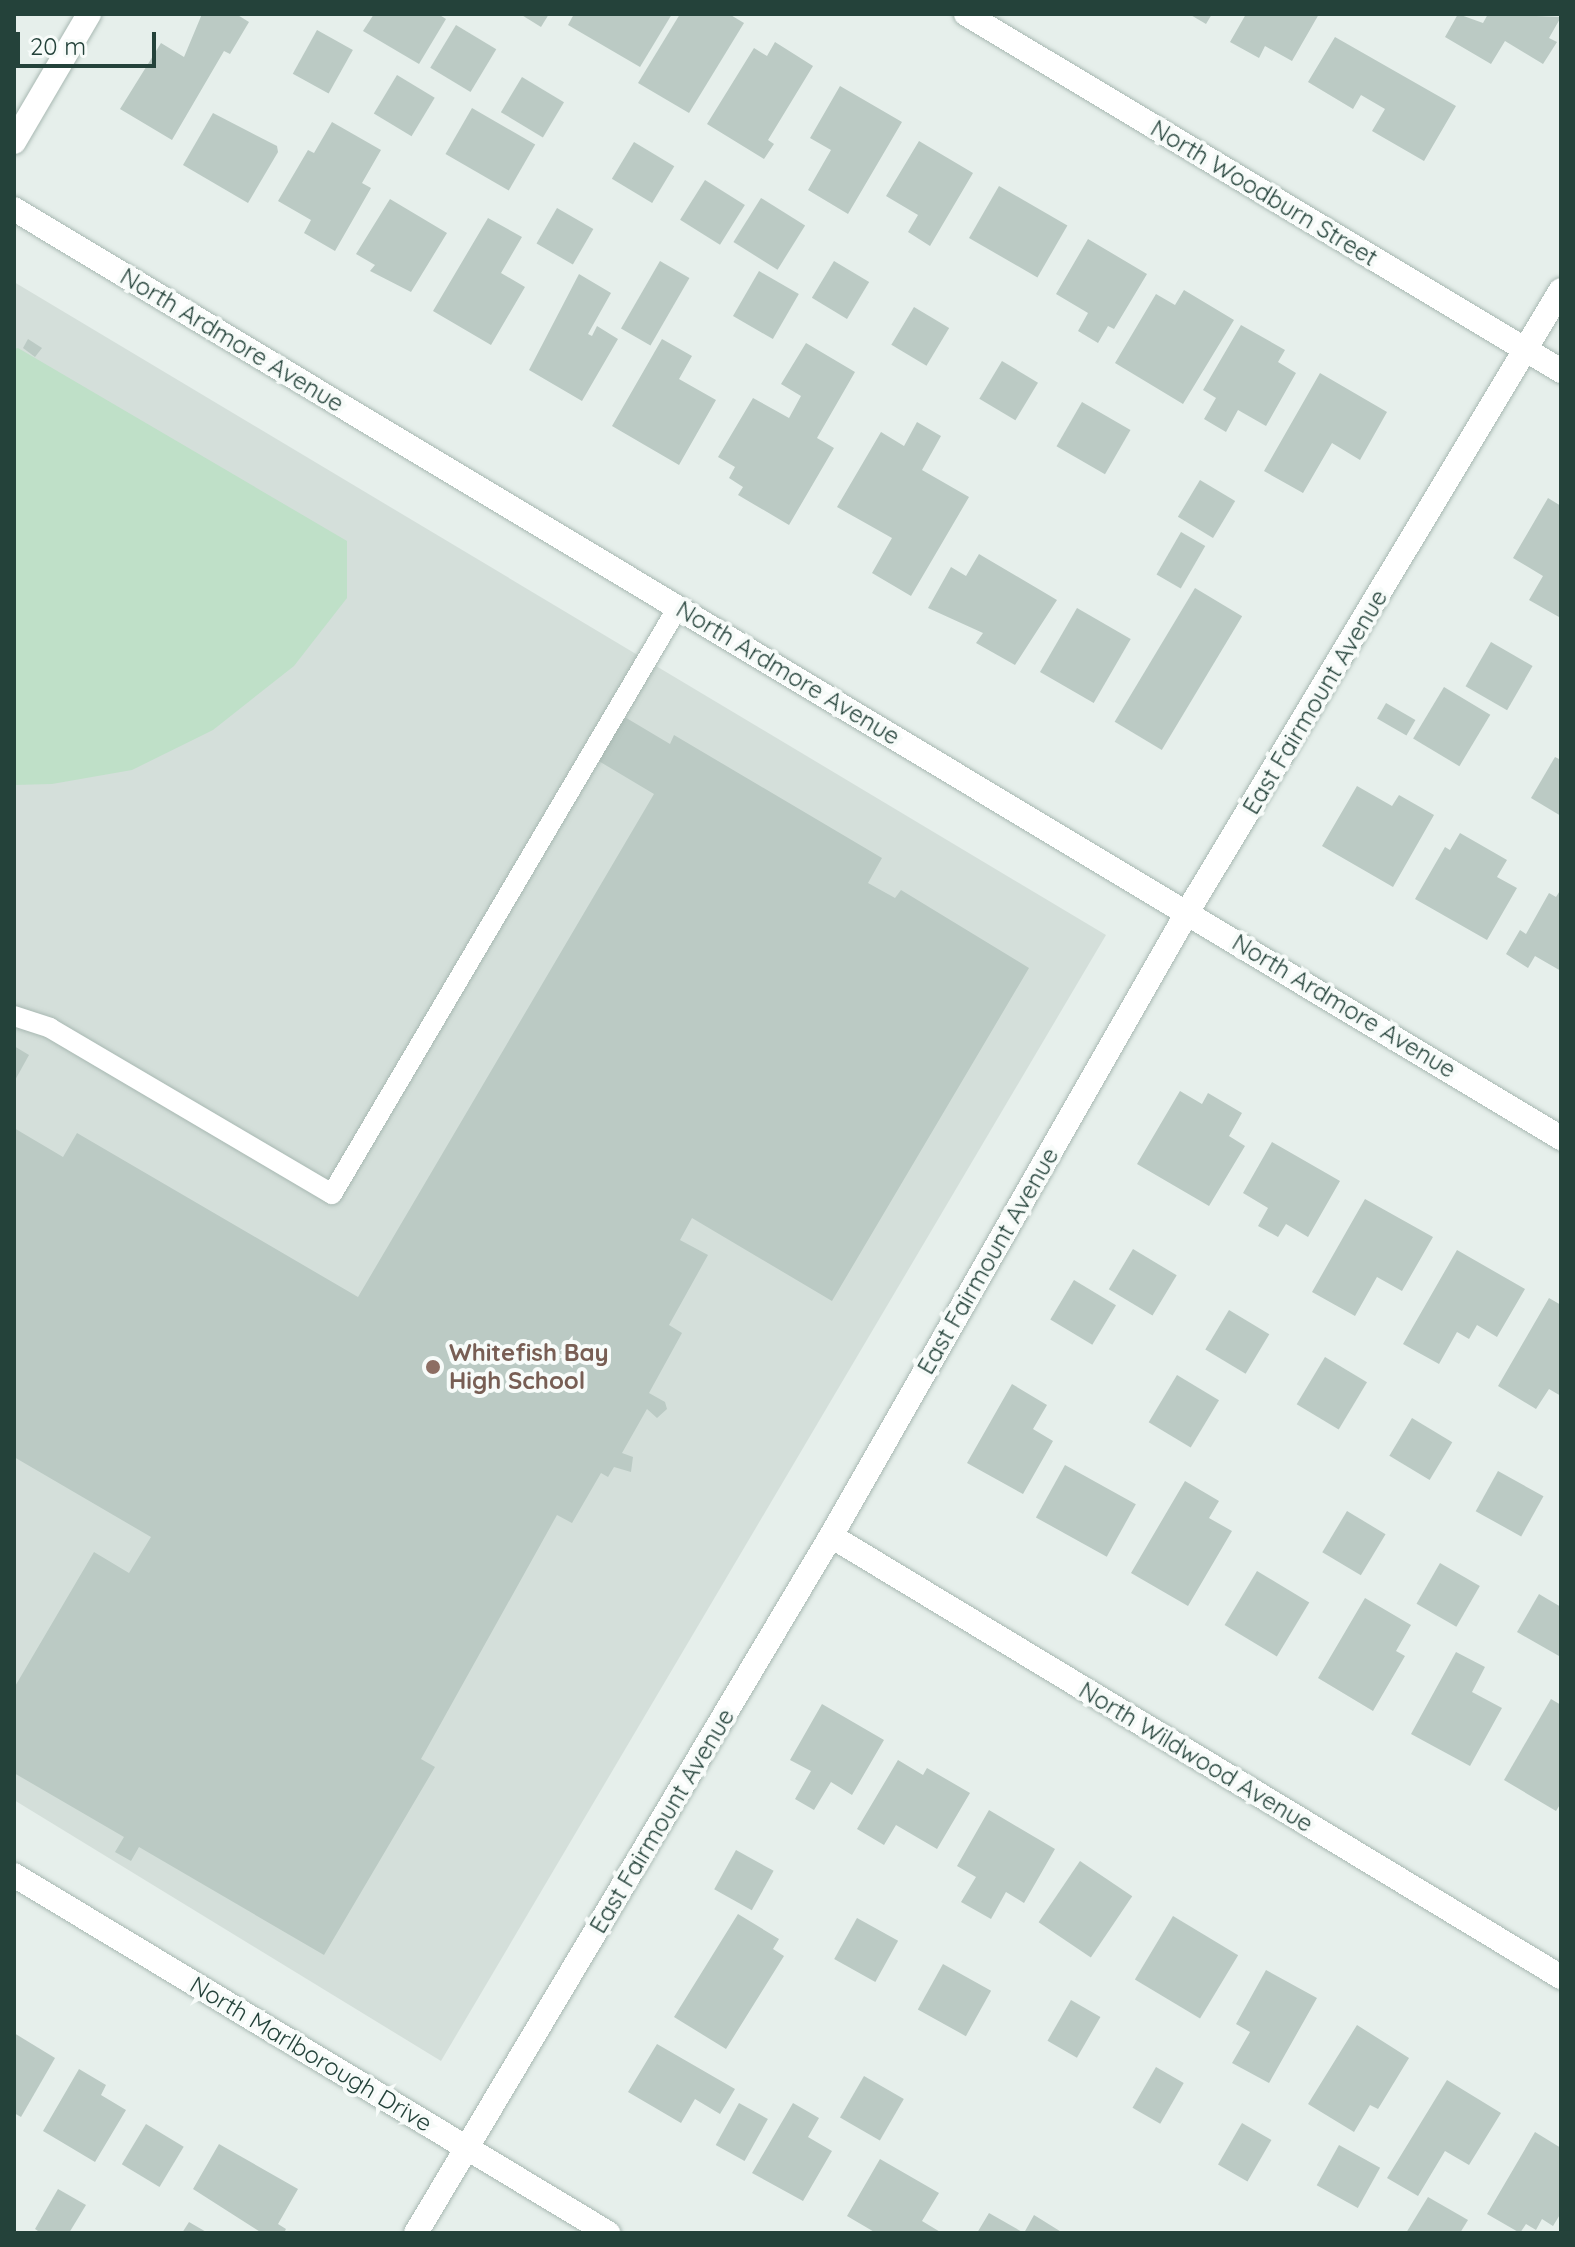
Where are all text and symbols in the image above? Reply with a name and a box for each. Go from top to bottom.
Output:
scale bar [20,16,160,66]
text: 20 m [30,31,86,61]
street label: North Woodburn Street [1145,114,1383,272]
street label: North Ardmore Avenue [115,262,349,418]
street label: East Fairmount Avenue [1237,585,1393,819]
street label: North Ardmore Avenue [671,595,905,751]
street label: North Ardmore Avenue [1227,928,1461,1084]
street label: East Fairmount Avenue [911,1143,1065,1379]
place label: Whitefish Bay High School [449,1339,609,1395]
marker: Whitefish Bay High School [424,1358,442,1376]
street label: North Wildwood Avenue [1074,1676,1318,1838]
street label: East Fairmount Avenue [584,1704,740,1938]
street label: North Marlborough Drive [185,1970,437,2138]

